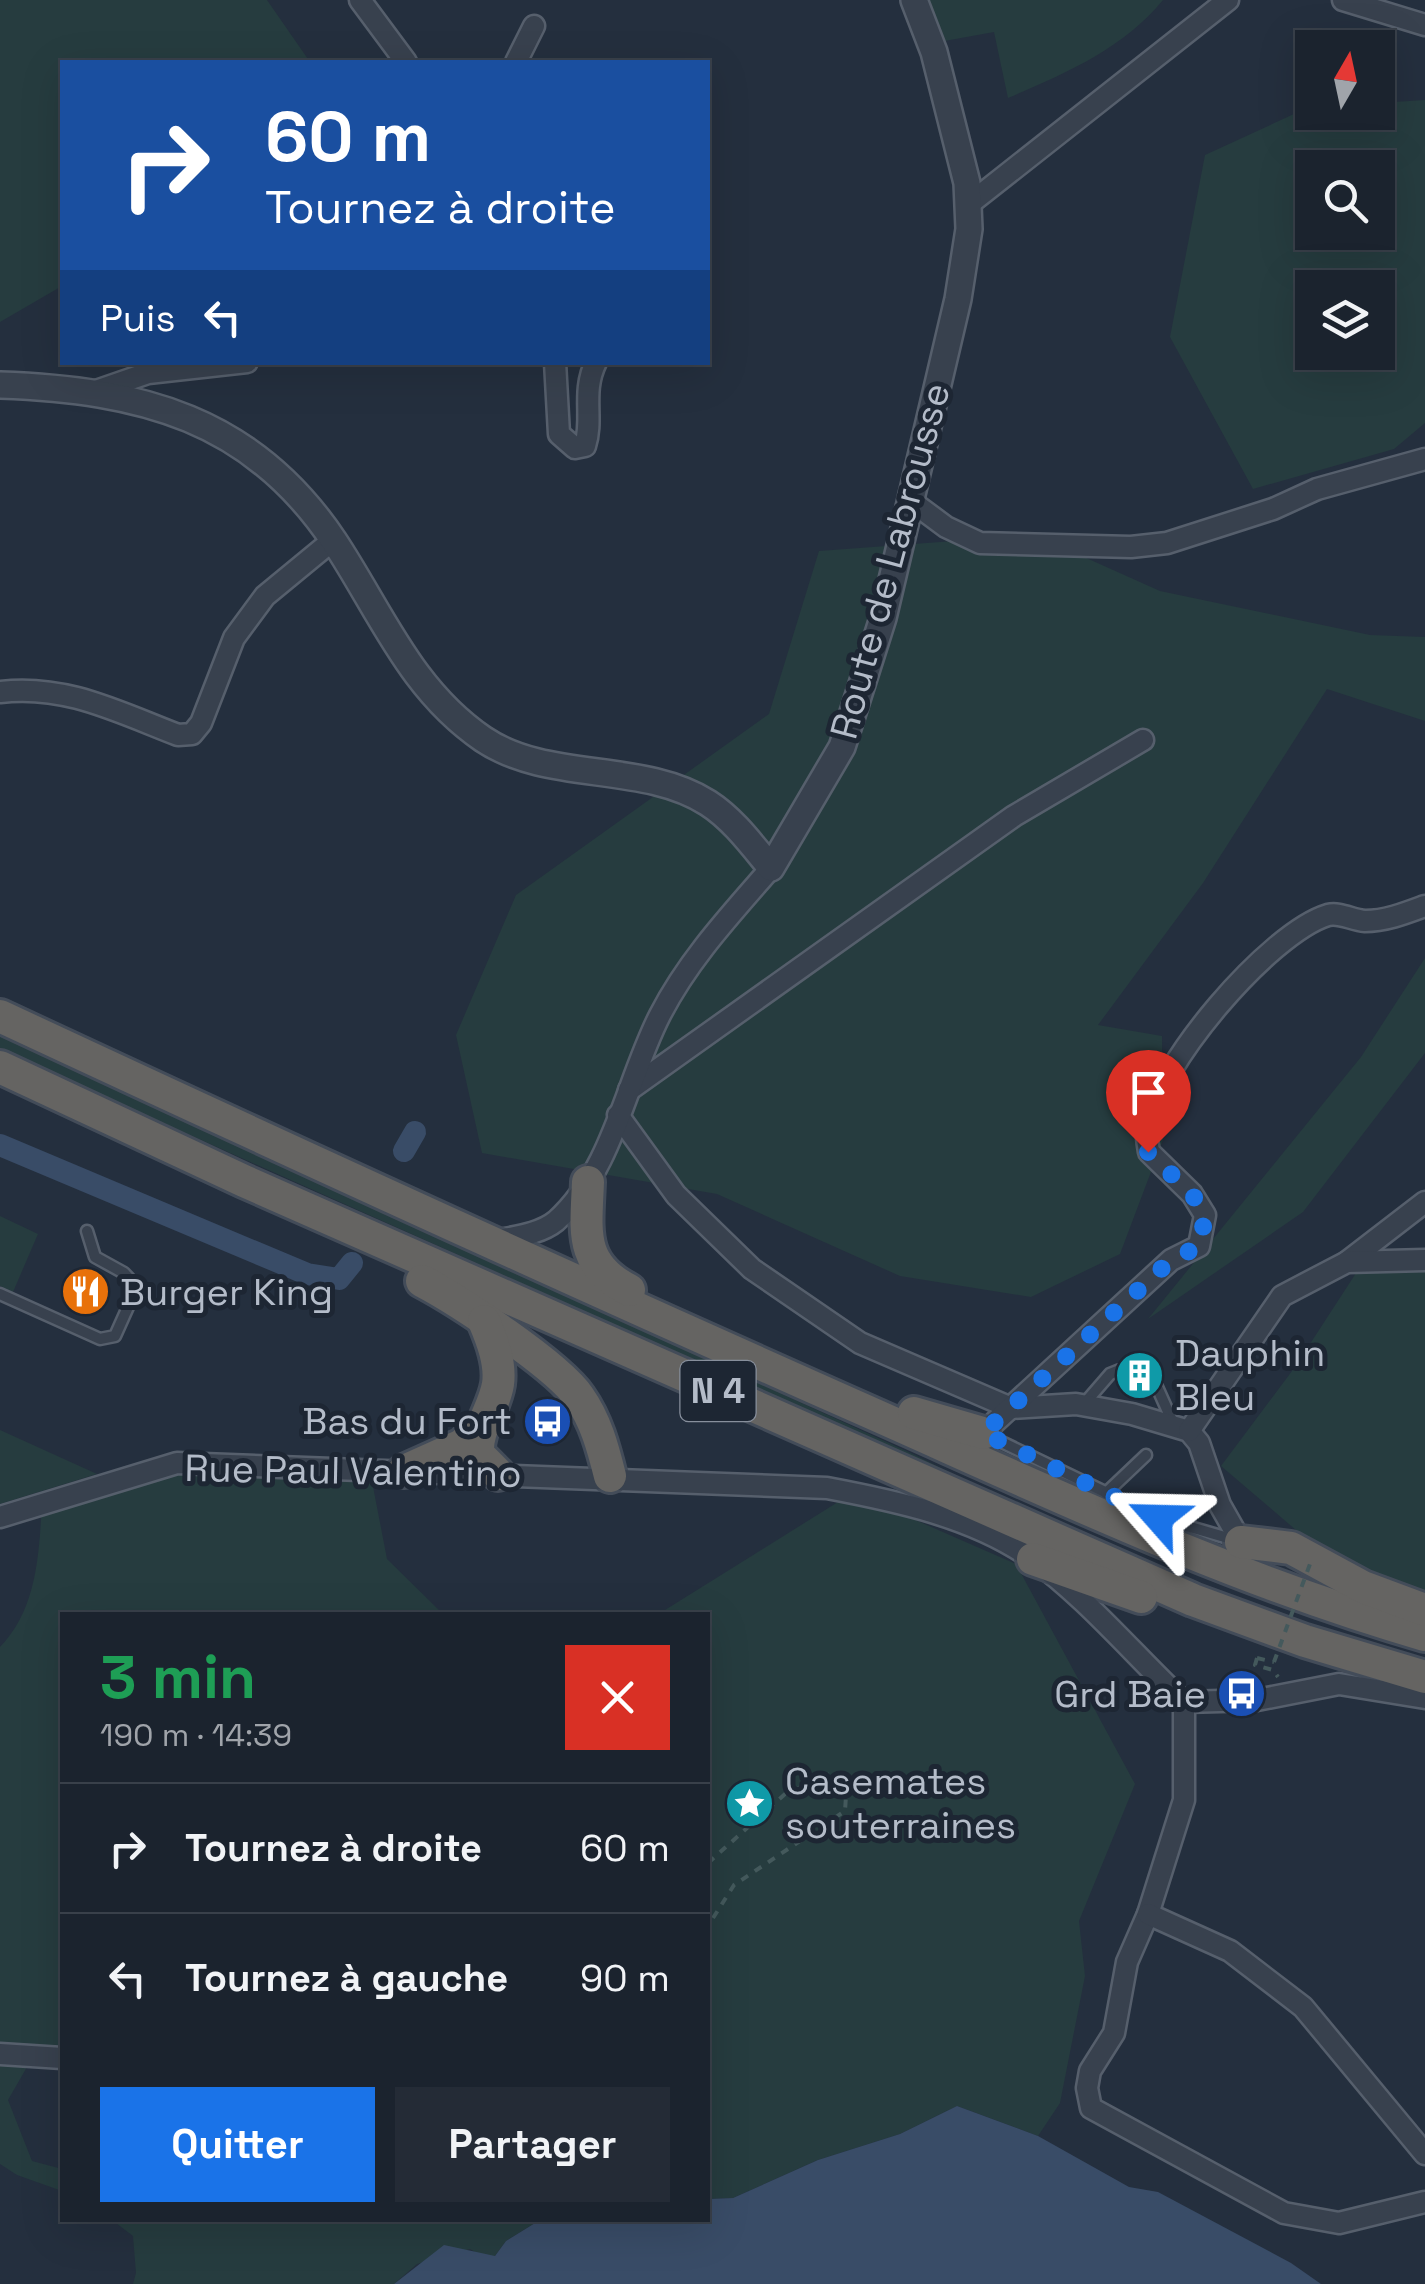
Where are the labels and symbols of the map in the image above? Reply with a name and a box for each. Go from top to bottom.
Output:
north arrow [1295,30,1395,130]
street label: Route de Labrousse [819,378,961,744]
pin [1106,1050,1191,1153]
restaurant icon: Burger King [59,1266,111,1318]
place label: Burger King [120,1268,333,1316]
place label: Dauphin Bleu [1175,1329,1325,1421]
building icon: Dauphin Bleu [1114,1349,1166,1401]
road number: N 4 [680,1361,756,1421]
bus stop icon: Bas du Fort [521,1395,573,1447]
place label: Bas du Fort [302,1397,512,1445]
street label: Rue Paul Valentino [184,1444,522,1498]
position arrow [1106,1466,1210,1570]
bus stop icon: Grd Baie [1215,1668,1267,1720]
place label: Grd Baie [1054,1670,1206,1718]
place label: Casemates souterraines [785,1757,1016,1849]
place icon: Casemates souterraines [724,1777,776,1829]

